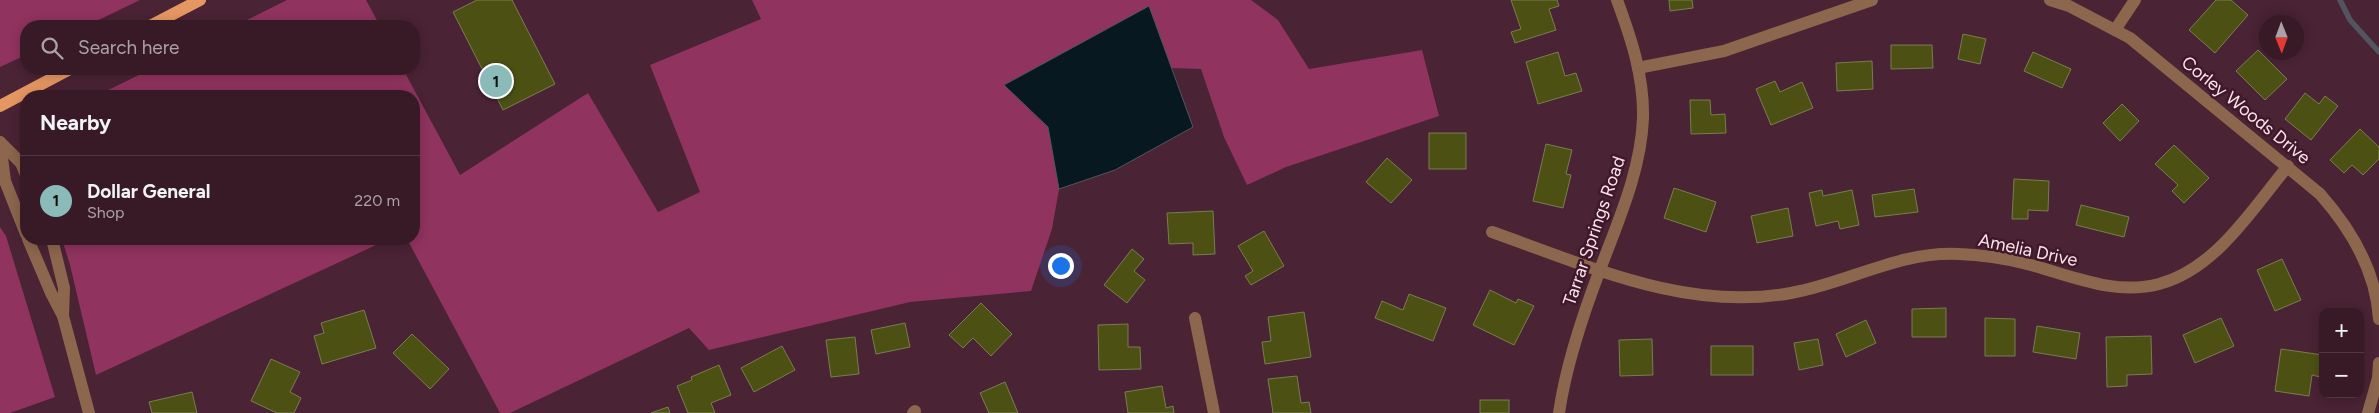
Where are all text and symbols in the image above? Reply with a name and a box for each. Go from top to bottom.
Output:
north arrow [2259,15,2304,60]
search box [20,20,420,75]
icon: search [38,34,66,62]
text: Search here [78,36,180,59]
street label: Corley Woods Drive [2177,51,2315,169]
pin: 1 [480,62,512,100]
text: Nearby [40,110,111,135]
street label: Tarrar Springs Road [1558,153,1630,309]
text: Dollar General [87,180,211,203]
text: 1 [53,191,59,210]
text: 220 m [354,191,400,210]
text: Shop [87,203,125,222]
street label: Amelia Drive [1976,229,2080,271]
your location [1048,253,1074,279]
map controls [2319,308,2364,398]
button: + [2319,308,2364,353]
button: − [2319,353,2364,398]

